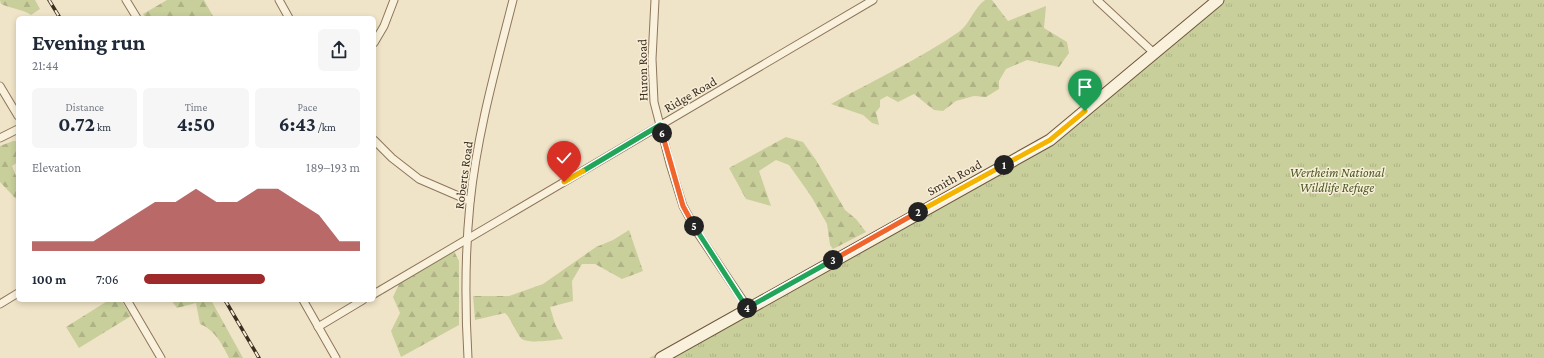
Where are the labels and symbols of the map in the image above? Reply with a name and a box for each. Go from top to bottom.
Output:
street label: Huron Road [634,39,651,101]
pin [1068,70,1102,111]
street label: Ridge Road [661,73,719,115]
pin: 6 [652,123,672,143]
street label: Roberts Road [451,140,476,210]
pin [547,141,581,182]
pin: 1 [994,155,1014,175]
street label: Smith Road [924,156,984,199]
park label: Wertheim National Wildlife Refuge [1290,165,1385,195]
pin: 2 [908,202,928,222]
pin: 5 [684,216,704,236]
pin: 3 [823,250,843,270]
pin: 4 [737,298,757,318]

